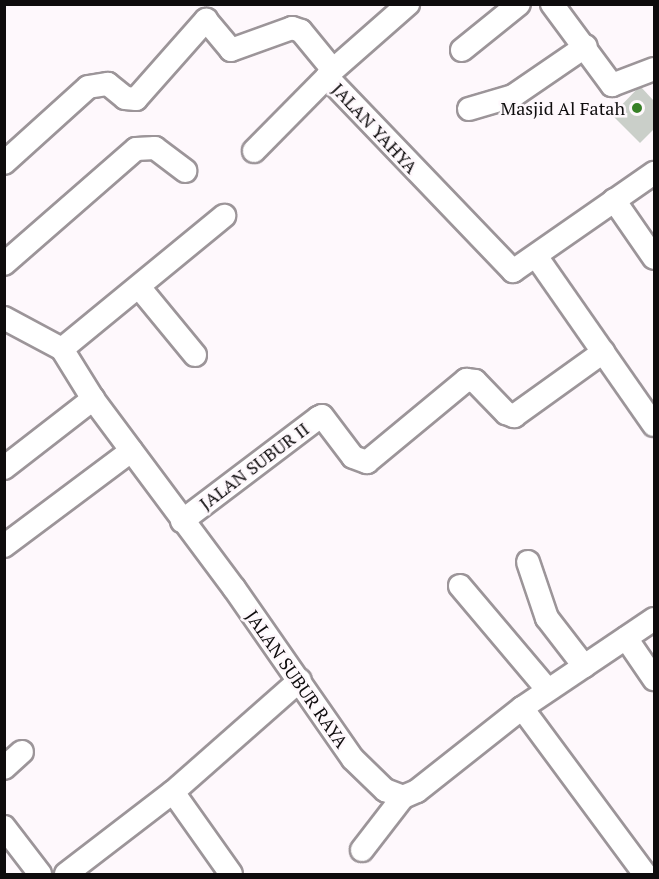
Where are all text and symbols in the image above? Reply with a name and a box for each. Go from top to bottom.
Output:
street label: JALAN YAHYA [328,78,422,178]
place label: Masjid Al Fatah [500,97,625,119]
marker: Masjid Al Fatah [630,101,644,115]
street label: JALAN SUBUR II [195,418,313,514]
street label: JALAN SUBUR RAYA [241,606,353,752]

